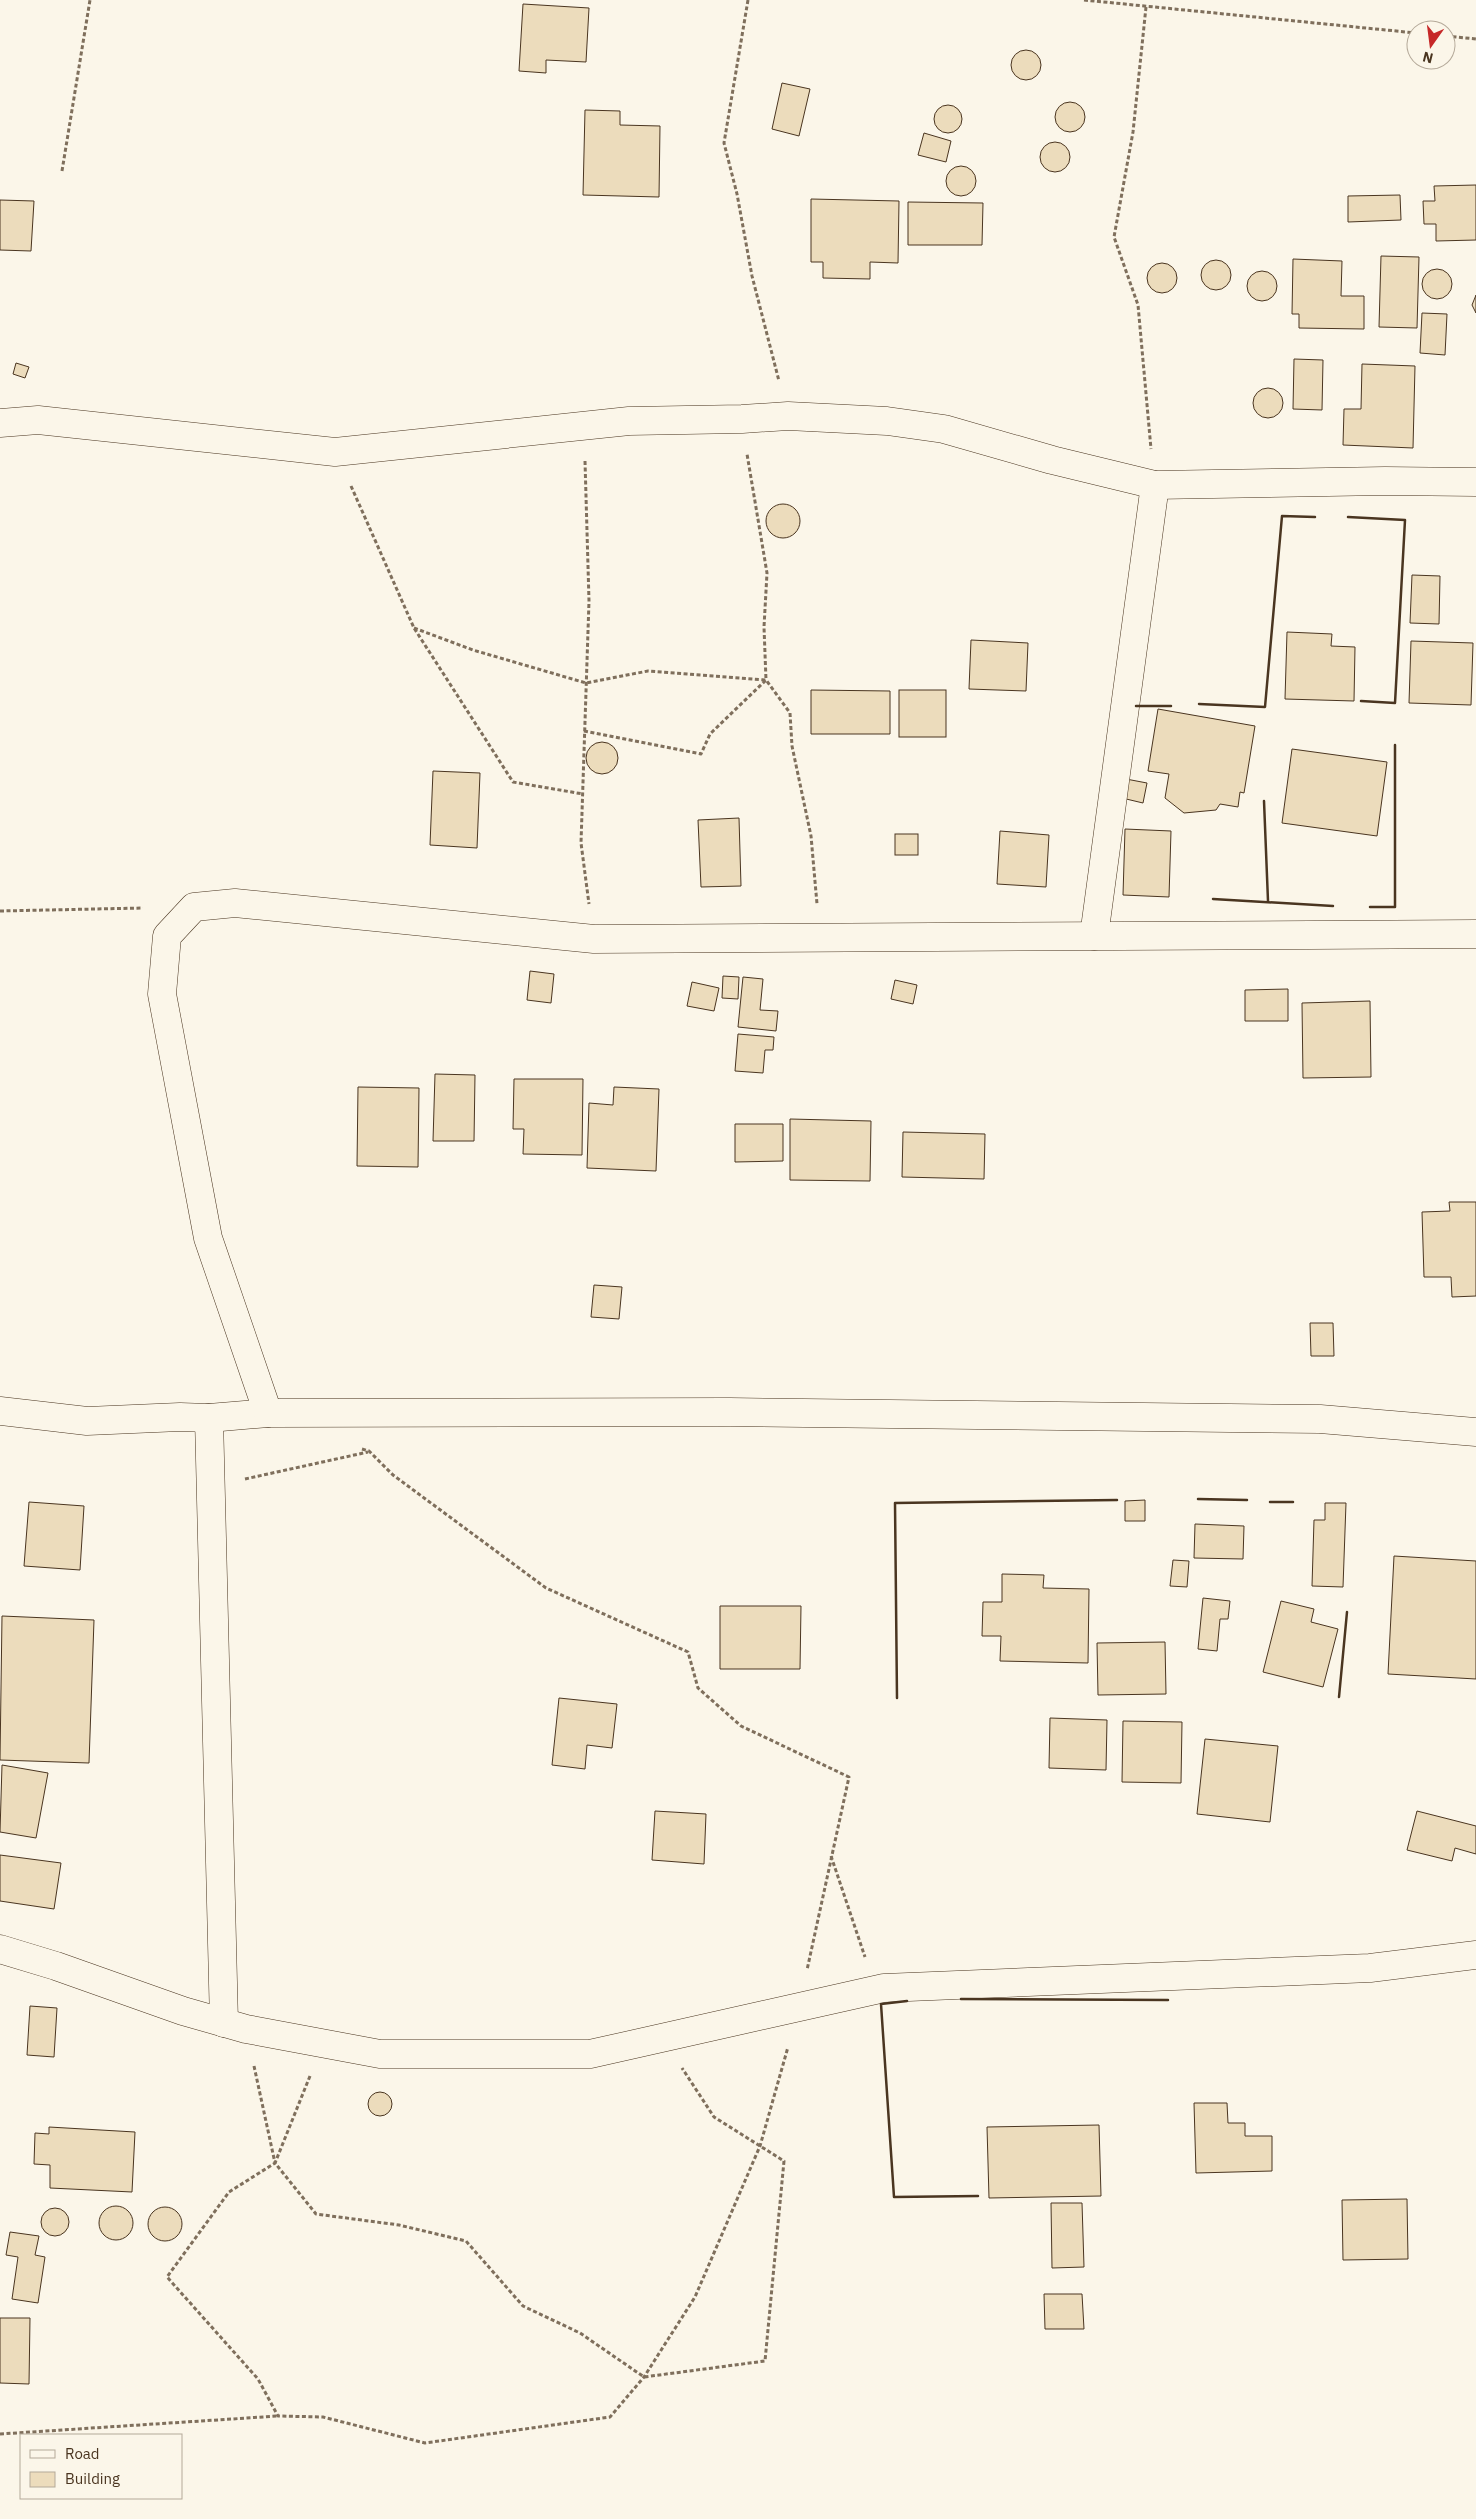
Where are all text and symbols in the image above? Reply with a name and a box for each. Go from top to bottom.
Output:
north arrow [1406,20,1456,70]
text: N [1421,48,1435,68]
legend [20,2434,182,2499]
text: Road [65,2444,100,2463]
text: Building [65,2469,120,2488]

